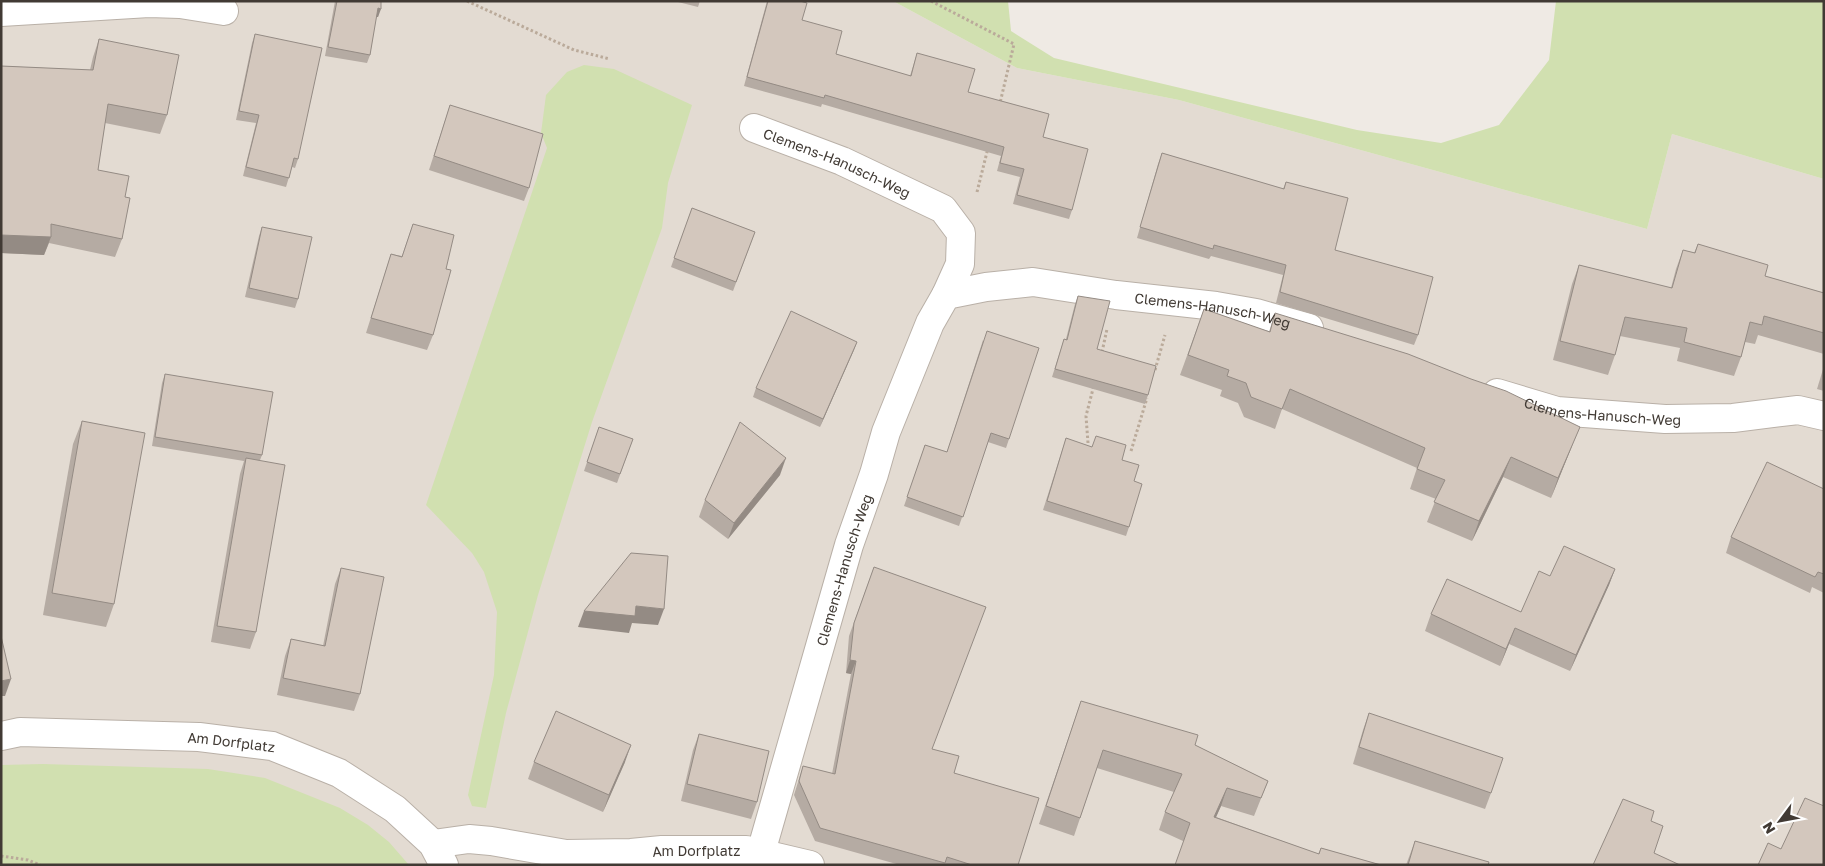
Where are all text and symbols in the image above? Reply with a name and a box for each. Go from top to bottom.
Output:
street label: Clemens-Hanusch-Weg [761,124,914,201]
street label: Clemens-Hanusch-Weg [1134,289,1293,331]
street label: Clemens-Hanusch-Weg [1522,393,1681,428]
street label: Clemens-Hanusch-Weg [812,491,875,648]
street label: Am Dorfplatz [187,728,276,755]
north arrow [1755,796,1805,846]
text: N [1759,819,1779,837]
street label: Am Dorfplatz [651,842,740,859]

